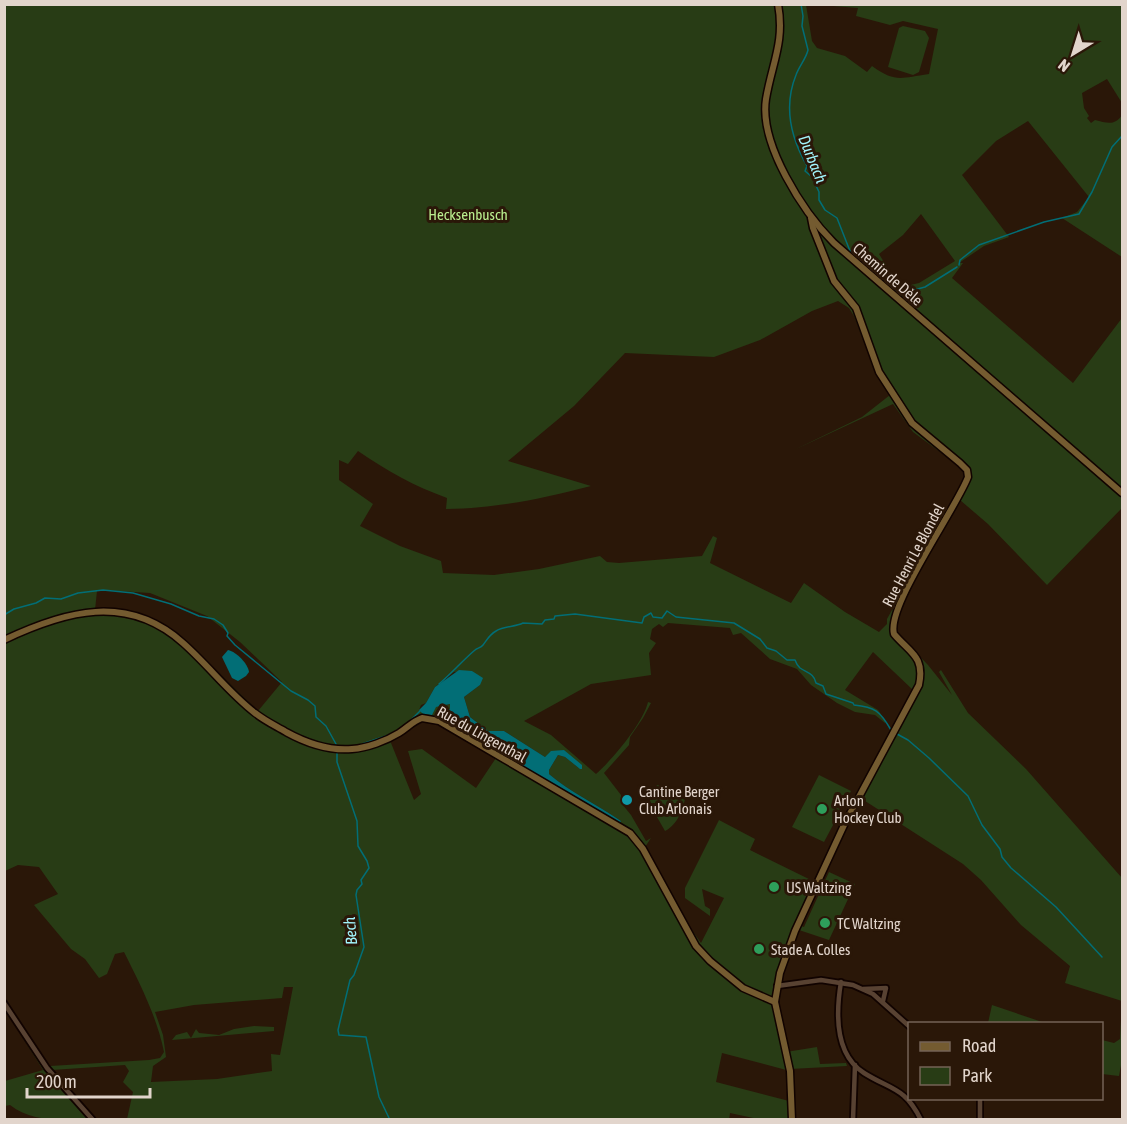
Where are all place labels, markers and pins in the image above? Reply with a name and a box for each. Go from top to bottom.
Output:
place label: Cantine Berger Club Arlonais [639,783,720,817]
place label: Arlon Hockey Club [834,792,902,826]
marker: Cantine Berger Club Arlonais [620,793,634,807]
marker: Arlon Hockey Club [815,802,829,816]
place label: US Waltzing [786,879,852,896]
marker: US Waltzing [767,880,781,894]
place label: TC Waltzing [837,915,901,932]
marker: TC Waltzing [818,916,832,930]
place label: Stade A. Colles [771,941,850,958]
marker: Stade A. Colles [752,942,766,956]

